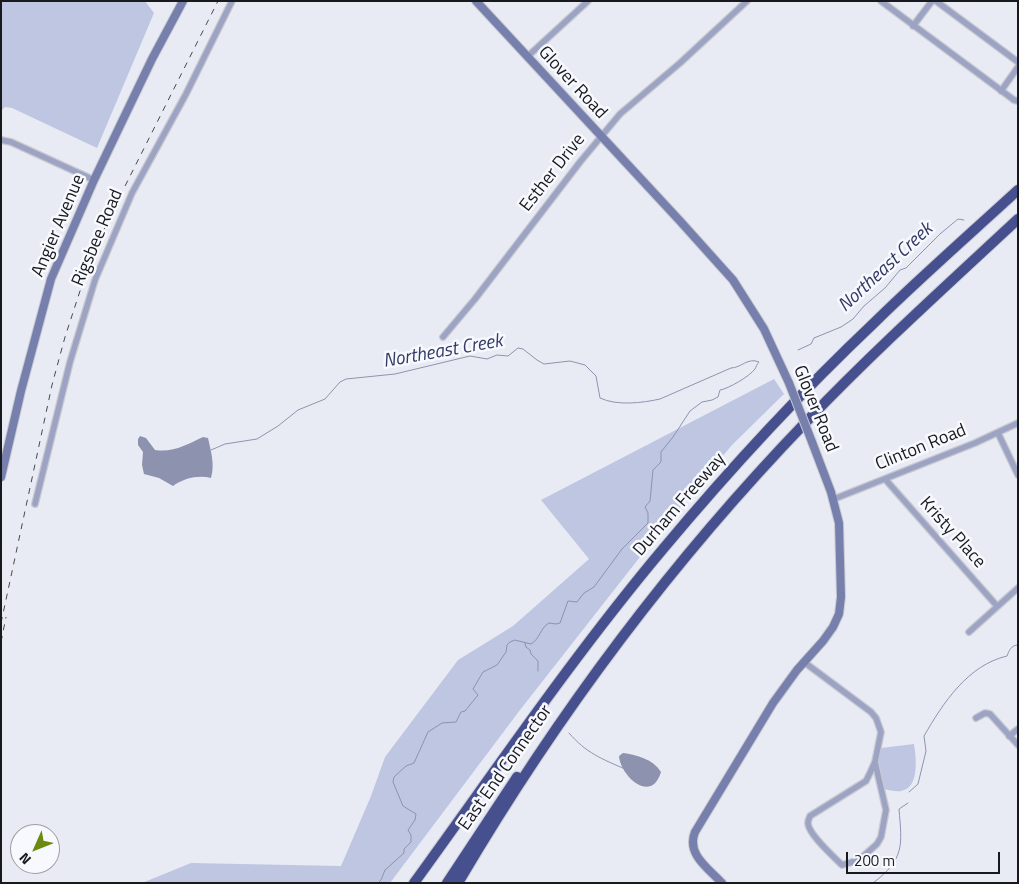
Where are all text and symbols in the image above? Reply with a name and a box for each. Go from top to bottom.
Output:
street label: Glover Road [533,42,611,124]
street label: Esther Drive [516,130,590,216]
street label: Angier Avenue [28,172,90,280]
street label: Rigsbee Road [68,186,128,290]
water label: Northeast Creek [834,218,938,318]
water label: Northeast Creek [382,330,504,374]
street label: Glover Road [788,363,842,455]
street label: Clinton Road [872,420,970,476]
street label: Durham Freeway [629,449,731,561]
street label: Kristy Place [914,493,990,573]
street label: East End Connector [455,701,557,835]
north arrow [10,824,60,874]
scale bar [849,842,1003,874]
text: N [14,848,35,870]
text: 200 m [854,849,895,872]

